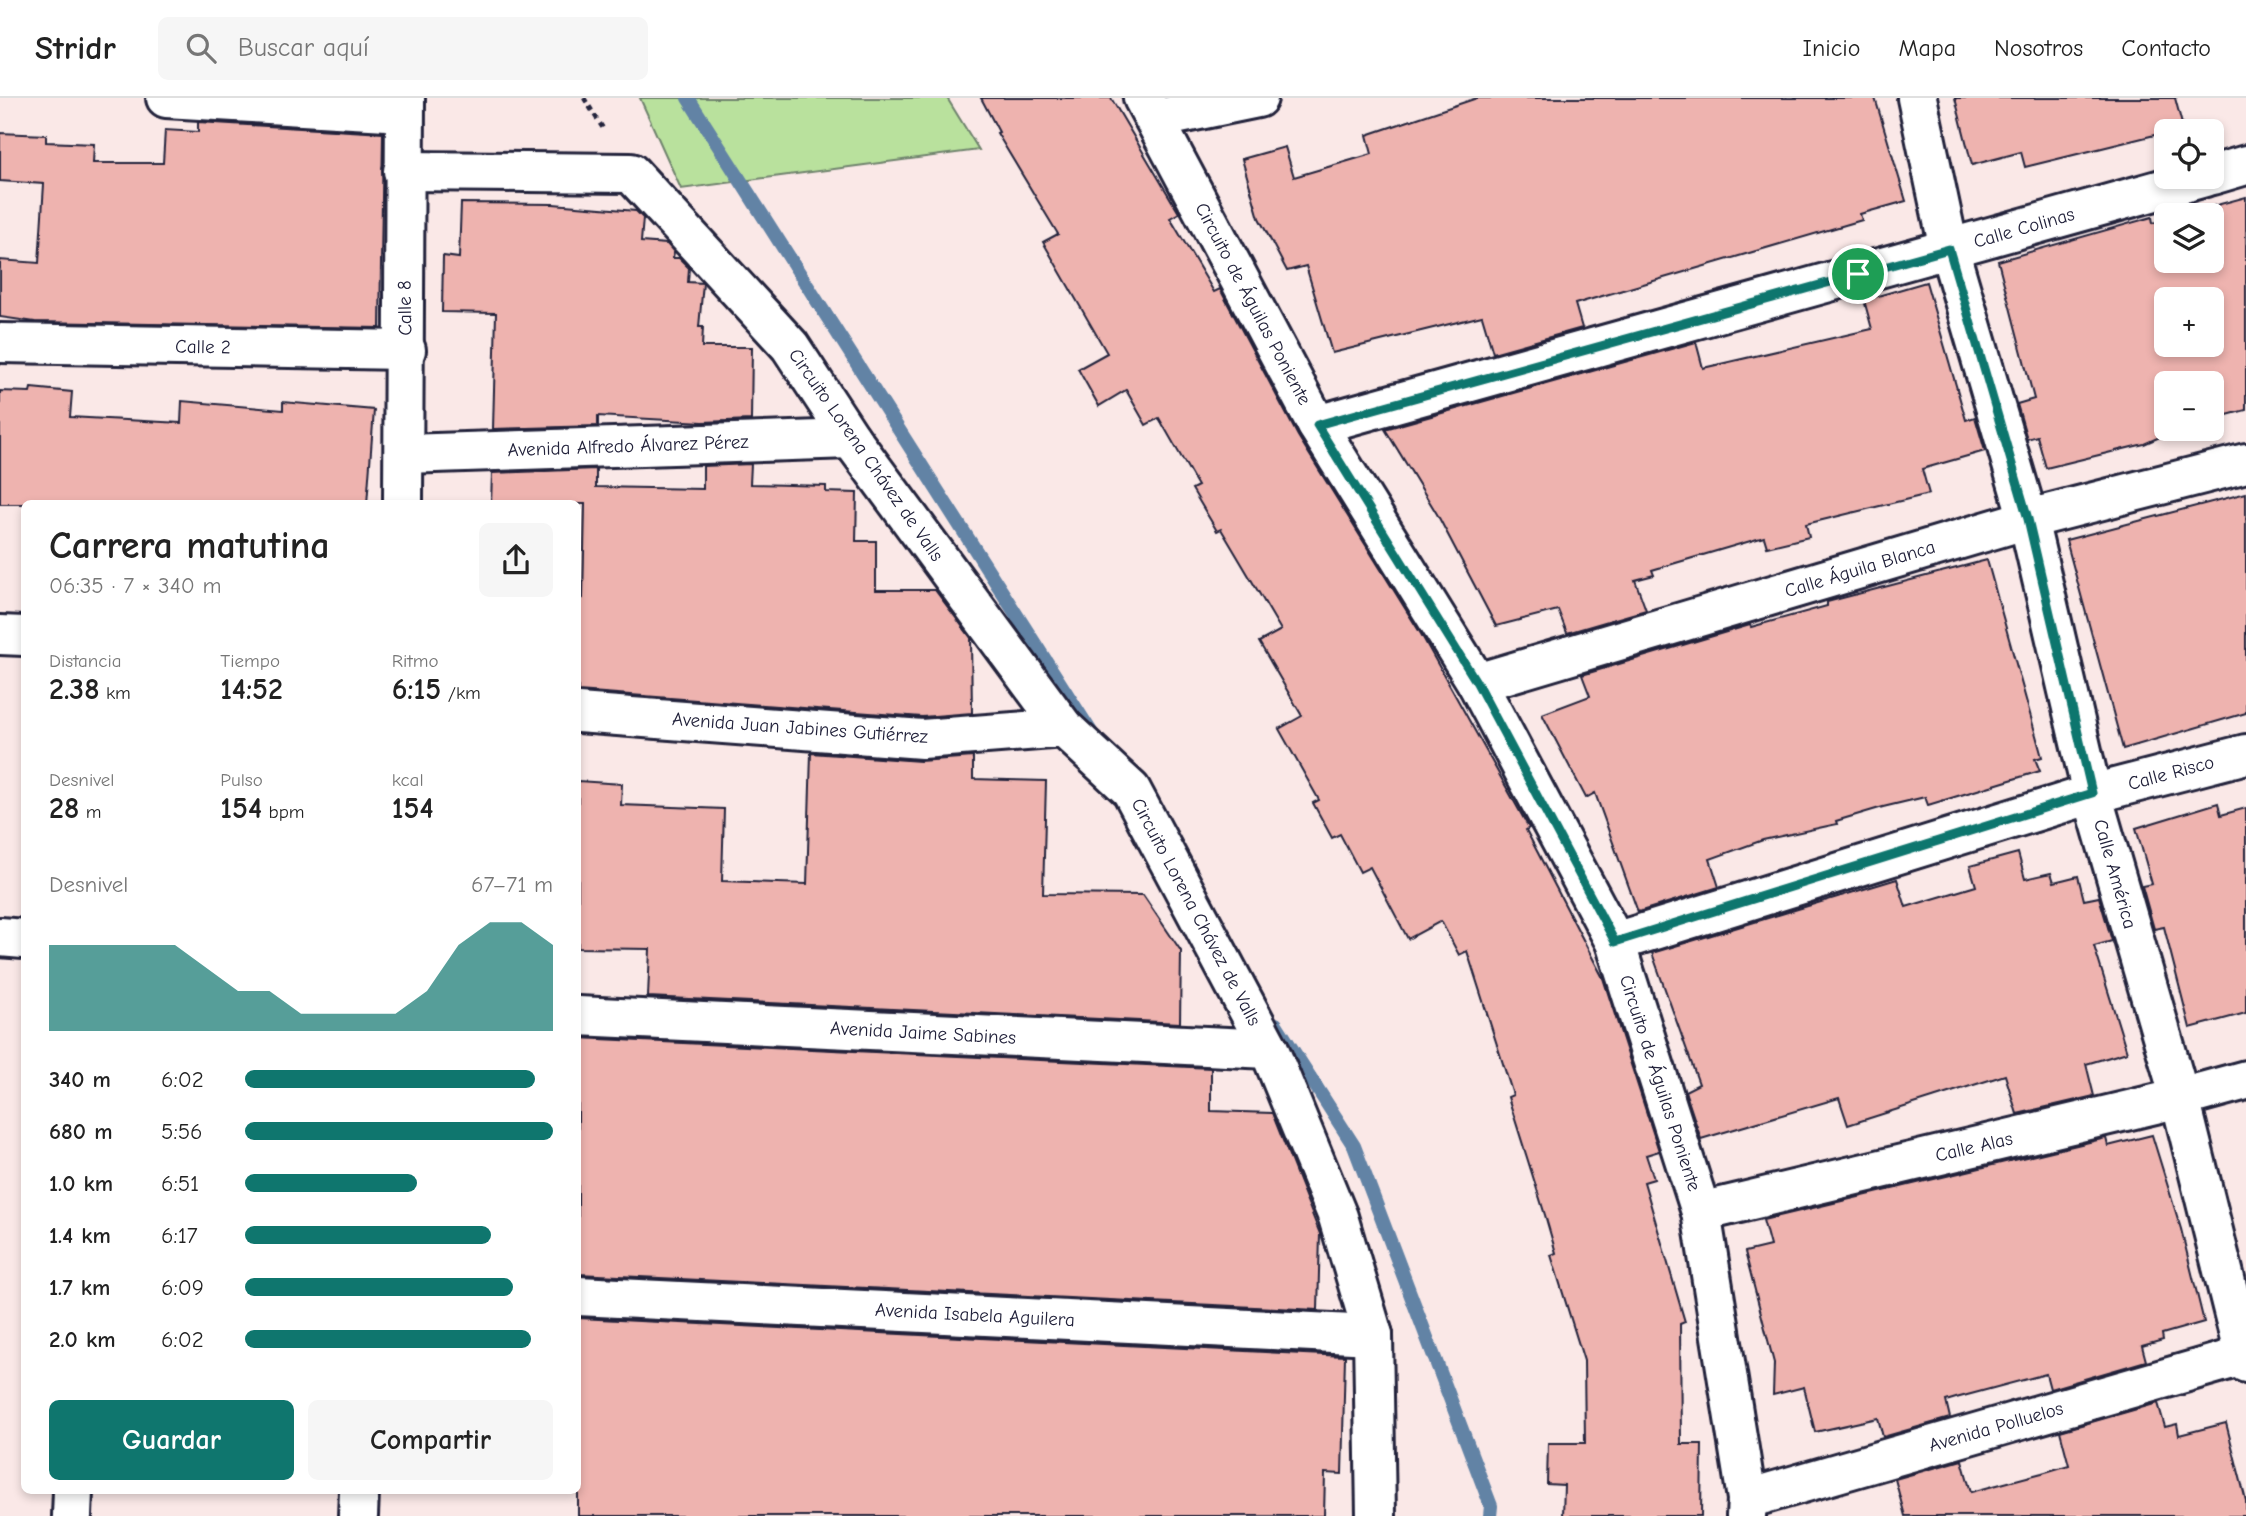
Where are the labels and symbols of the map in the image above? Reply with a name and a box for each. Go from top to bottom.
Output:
street label: Circuito de Águilas Poniente [1190,199,1316,409]
street label: Calle Colinas [1971,203,2077,253]
pin [1828,244,1888,304]
street label: Calle 8 [394,280,416,336]
street label: Calle 2 [175,336,231,358]
street label: Circuito Lorena Chávez de Valls [784,344,948,566]
street label: Avenida Alfredo Álvarez Pérez [507,431,749,461]
street label: Calle Águila Blanca [1782,536,1938,602]
street label: Avenida Juan Jabines Gutiérrez [671,708,929,748]
street label: Calle Risco [2125,751,2217,795]
street label: Circuito Lorena Chávez de Valls [1127,795,1265,1030]
street label: Calle América [2089,817,2141,931]
street label: Circuito de Águilas Poniente [1615,972,1705,1194]
street label: Avenida Jaime Sabines [829,1017,1017,1049]
street label: Calle Alas [1933,1127,2015,1167]
street label: Avenida Isabela Aguilera [875,1299,1075,1331]
street label: Avenida Polluelos [1926,1397,2066,1457]

